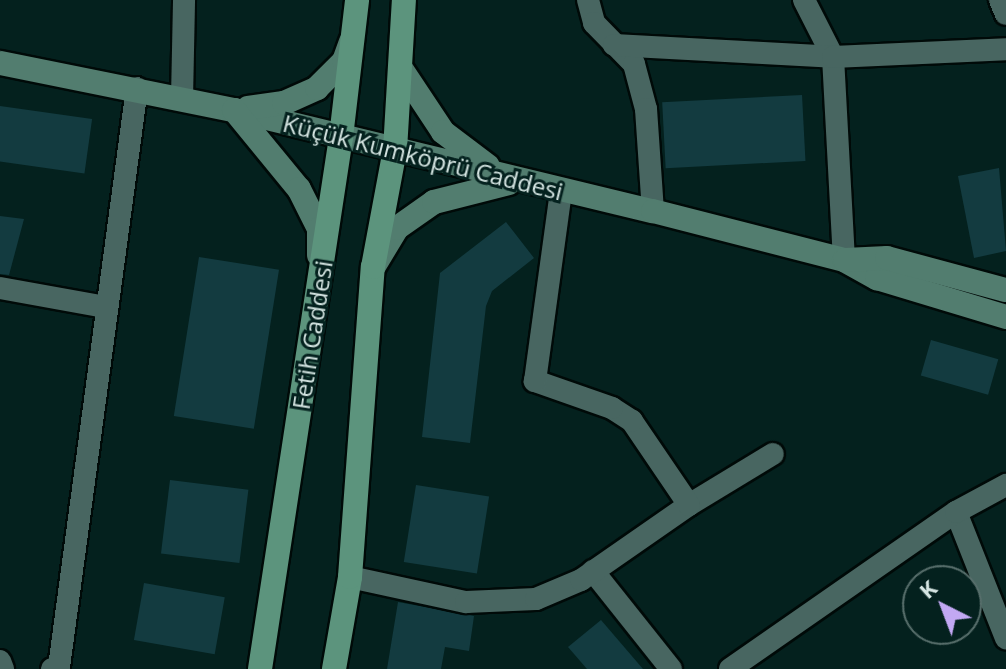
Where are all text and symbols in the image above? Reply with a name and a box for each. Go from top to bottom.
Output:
street label: Küçük Kumköprü Caddesi [280,108,566,206]
street label: Fetih Caddesi [286,259,338,411]
north arrow [902,565,982,645]
text: K [912,573,943,605]

